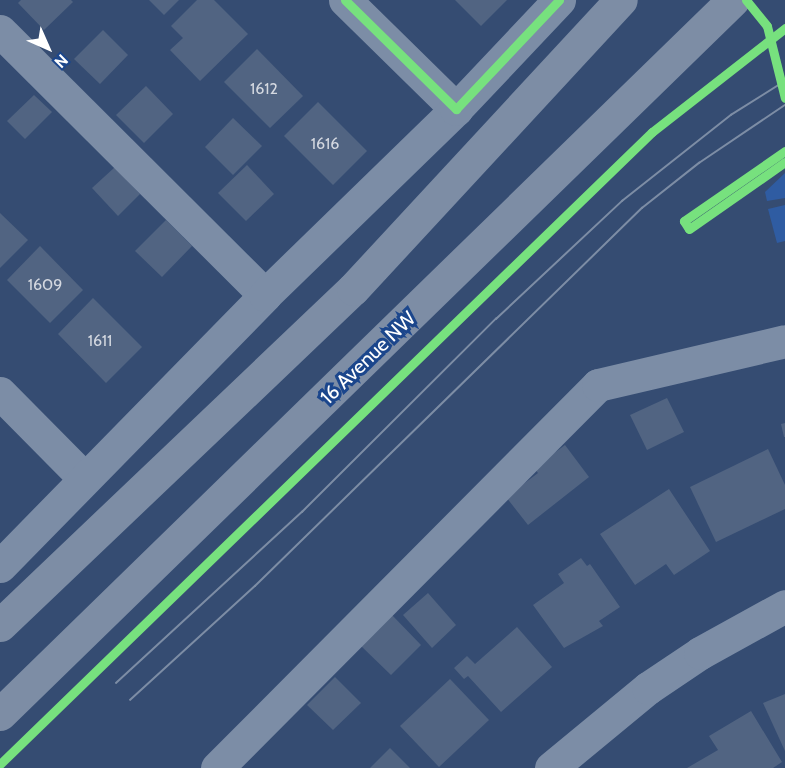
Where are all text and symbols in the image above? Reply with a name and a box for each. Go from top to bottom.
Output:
north arrow [18,18,78,78]
text: N [50,50,72,72]
house number: 1612 [250,79,278,99]
house number: 1616 [311,134,339,154]
house number: 1609 [28,275,62,295]
street label: 16 Avenue NW [315,307,421,409]
house number: 1611 [88,331,112,351]

